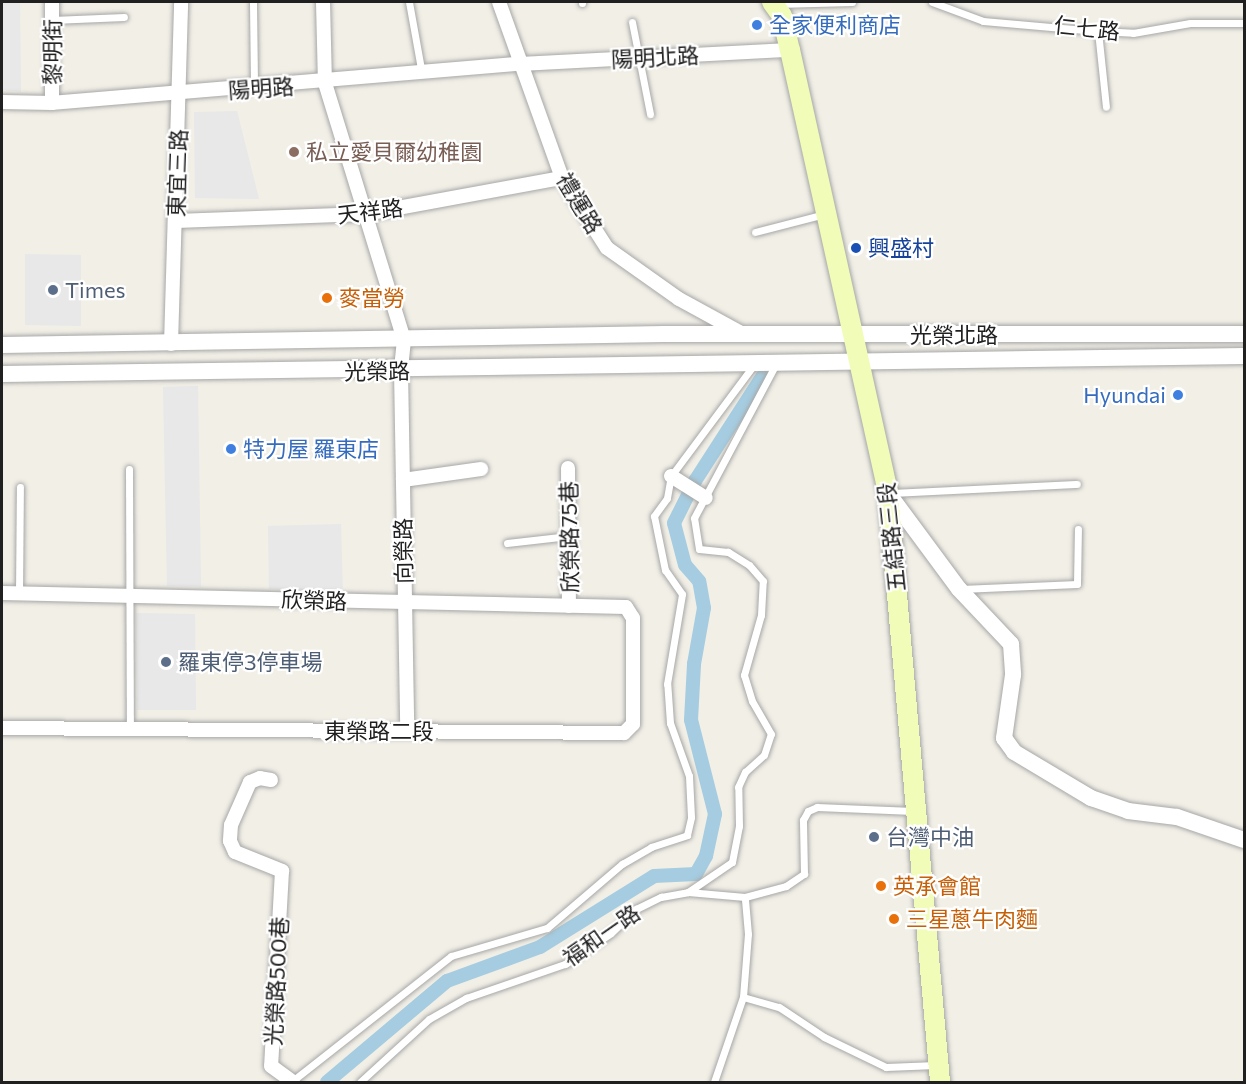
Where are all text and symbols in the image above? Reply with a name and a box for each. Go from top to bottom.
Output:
street label: 仁七路 [1053,11,1121,45]
place label: 全家便利商店 [769,12,901,38]
marker: 全家便利商店 [750,18,764,32]
street label: 黎明街 [39,19,65,85]
street label: 陽明北路 [610,42,700,72]
street label: 陽明路 [227,73,295,103]
street label: 東宜三路 [162,129,192,217]
place label: 私立愛貝爾幼稚園 [306,139,482,165]
marker: 私立愛貝爾幼稚園 [287,145,301,159]
street label: 禮運路 [552,168,608,238]
street label: 天祥路 [336,194,404,228]
place label: 興盛村 [868,235,934,261]
marker: 興盛村 [849,241,863,255]
place label: Times [65,277,126,303]
marker: Times [46,283,60,297]
place label: 麥當勞 [339,285,405,311]
marker: 麥當勞 [320,291,334,305]
street label: 光榮北路 [910,322,998,348]
street label: 光榮路 [344,357,410,385]
place label: Hyundai [1083,382,1166,408]
marker: Hyundai [1171,388,1185,402]
place label: 特力屋 羅東店 [243,436,379,462]
marker: 特力屋 羅東店 [224,442,238,456]
street label: 欣榮路75巷 [555,481,583,593]
street label: 五結路三段 [872,481,910,593]
street label: 向榮路 [389,518,417,584]
street label: 欣榮路 [281,586,347,614]
place label: 羅東停3停車場 [178,649,323,675]
marker: 羅東停3停車場 [159,655,173,669]
street label: 東榮路二段 [324,718,434,744]
place label: 台灣中油 [886,824,974,850]
marker: 台灣中油 [867,830,881,844]
place label: 英承會館 [893,873,981,899]
marker: 英承會館 [874,879,888,893]
street label: 福和一路 [557,899,645,971]
place label: 三星蔥牛肉麵 [906,906,1038,932]
marker: 三星蔥牛肉麵 [887,912,901,926]
street label: 光榮路500巷 [259,916,293,1046]

